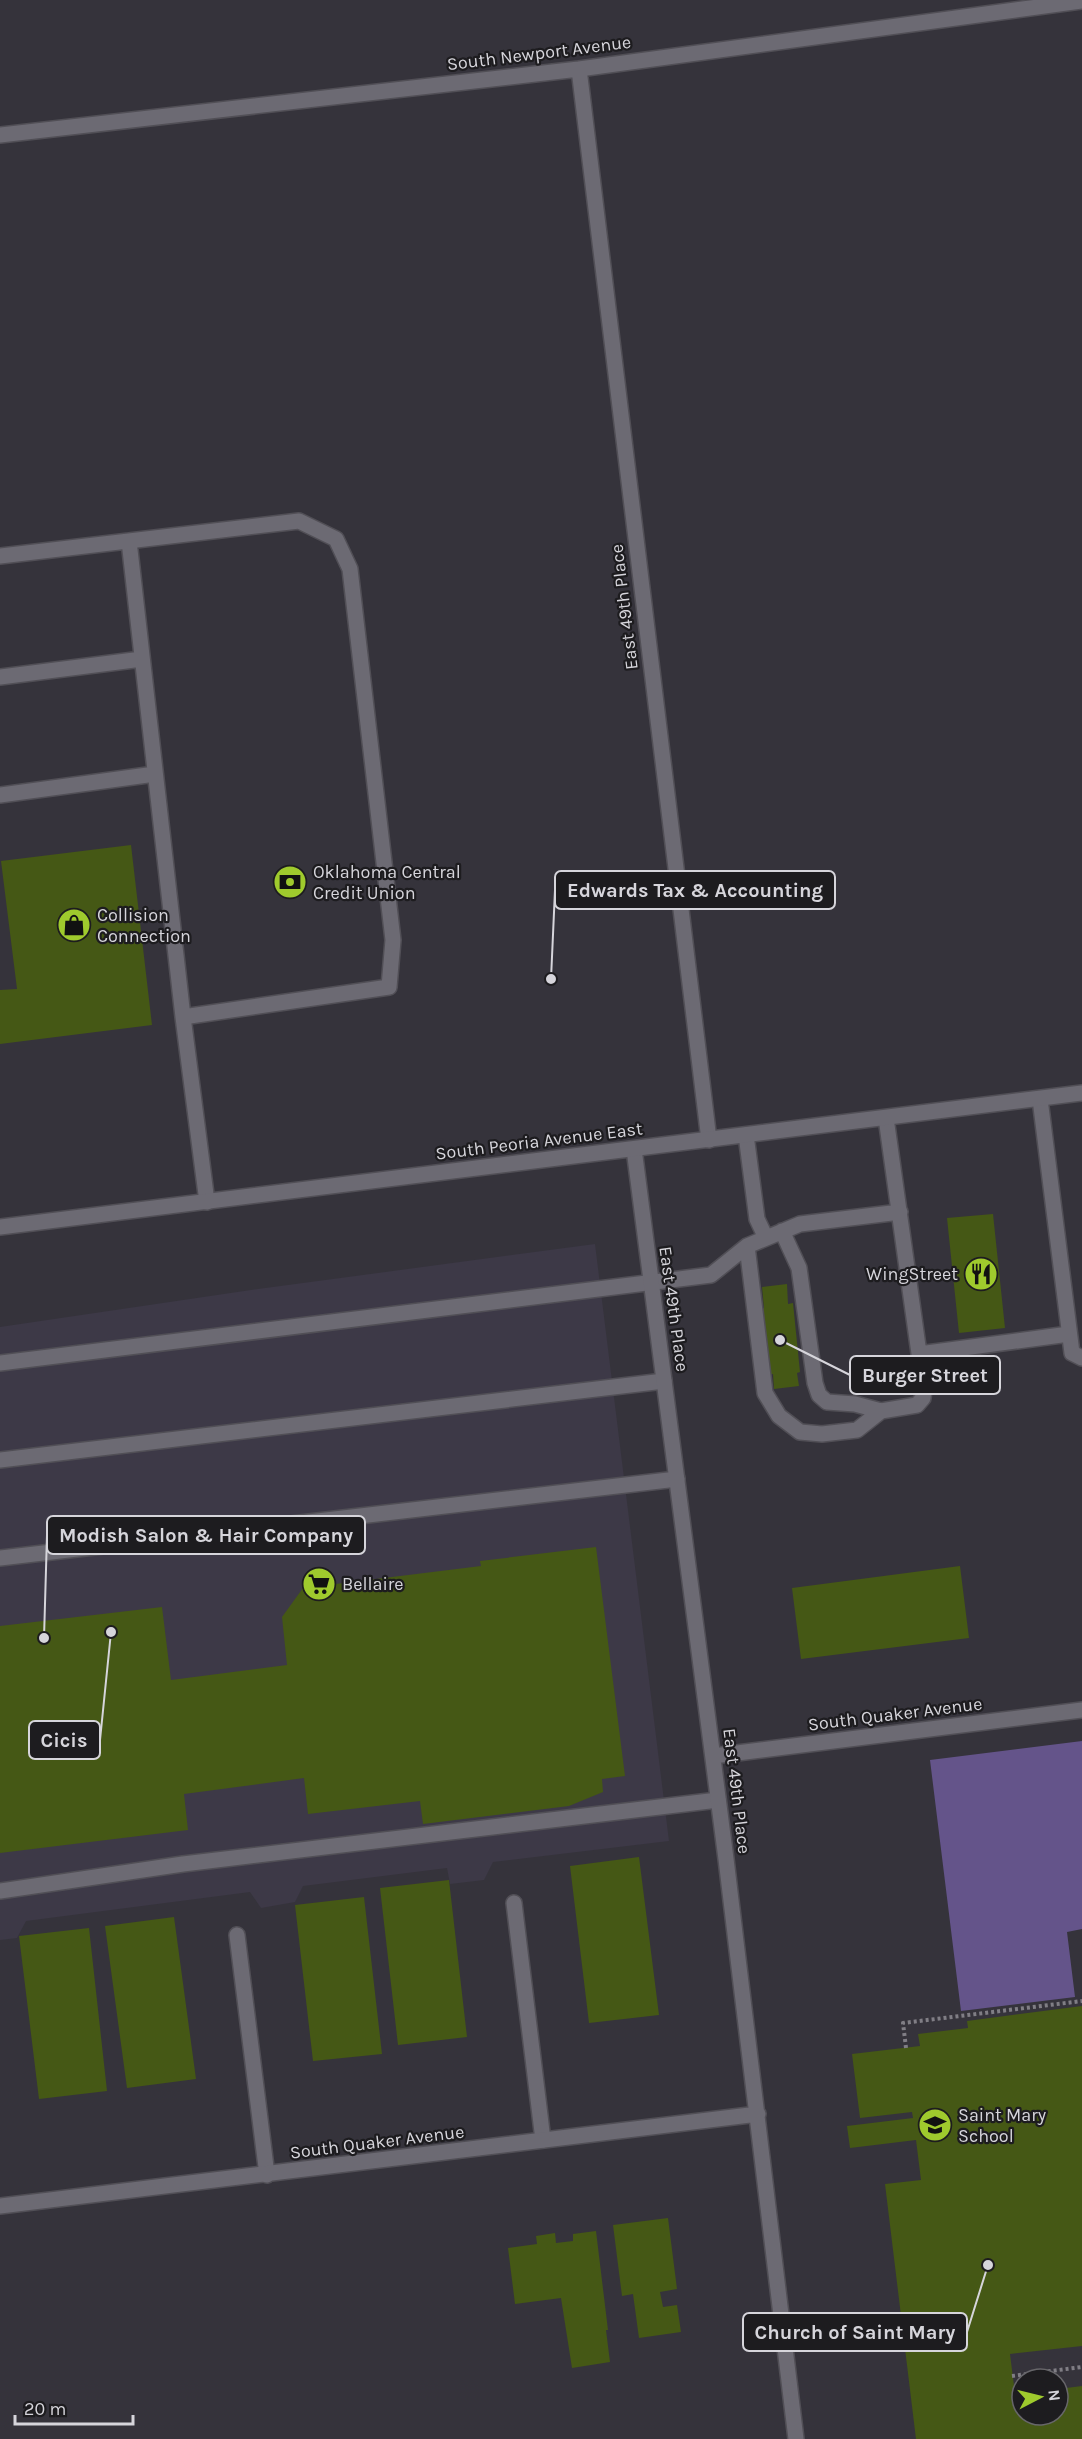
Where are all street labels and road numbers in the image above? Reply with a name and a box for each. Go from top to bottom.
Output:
street label: South Newport Avenue [446,31,632,75]
street label: East 49th Place [605,543,643,671]
street label: South Peoria Avenue East [434,1117,644,1165]
street label: East 49th Place [654,1245,694,1373]
street label: South Quaker Avenue [807,1692,983,1736]
street label: East 49th Place [718,1727,756,1855]
street label: South Quaker Avenue [289,2120,465,2164]

